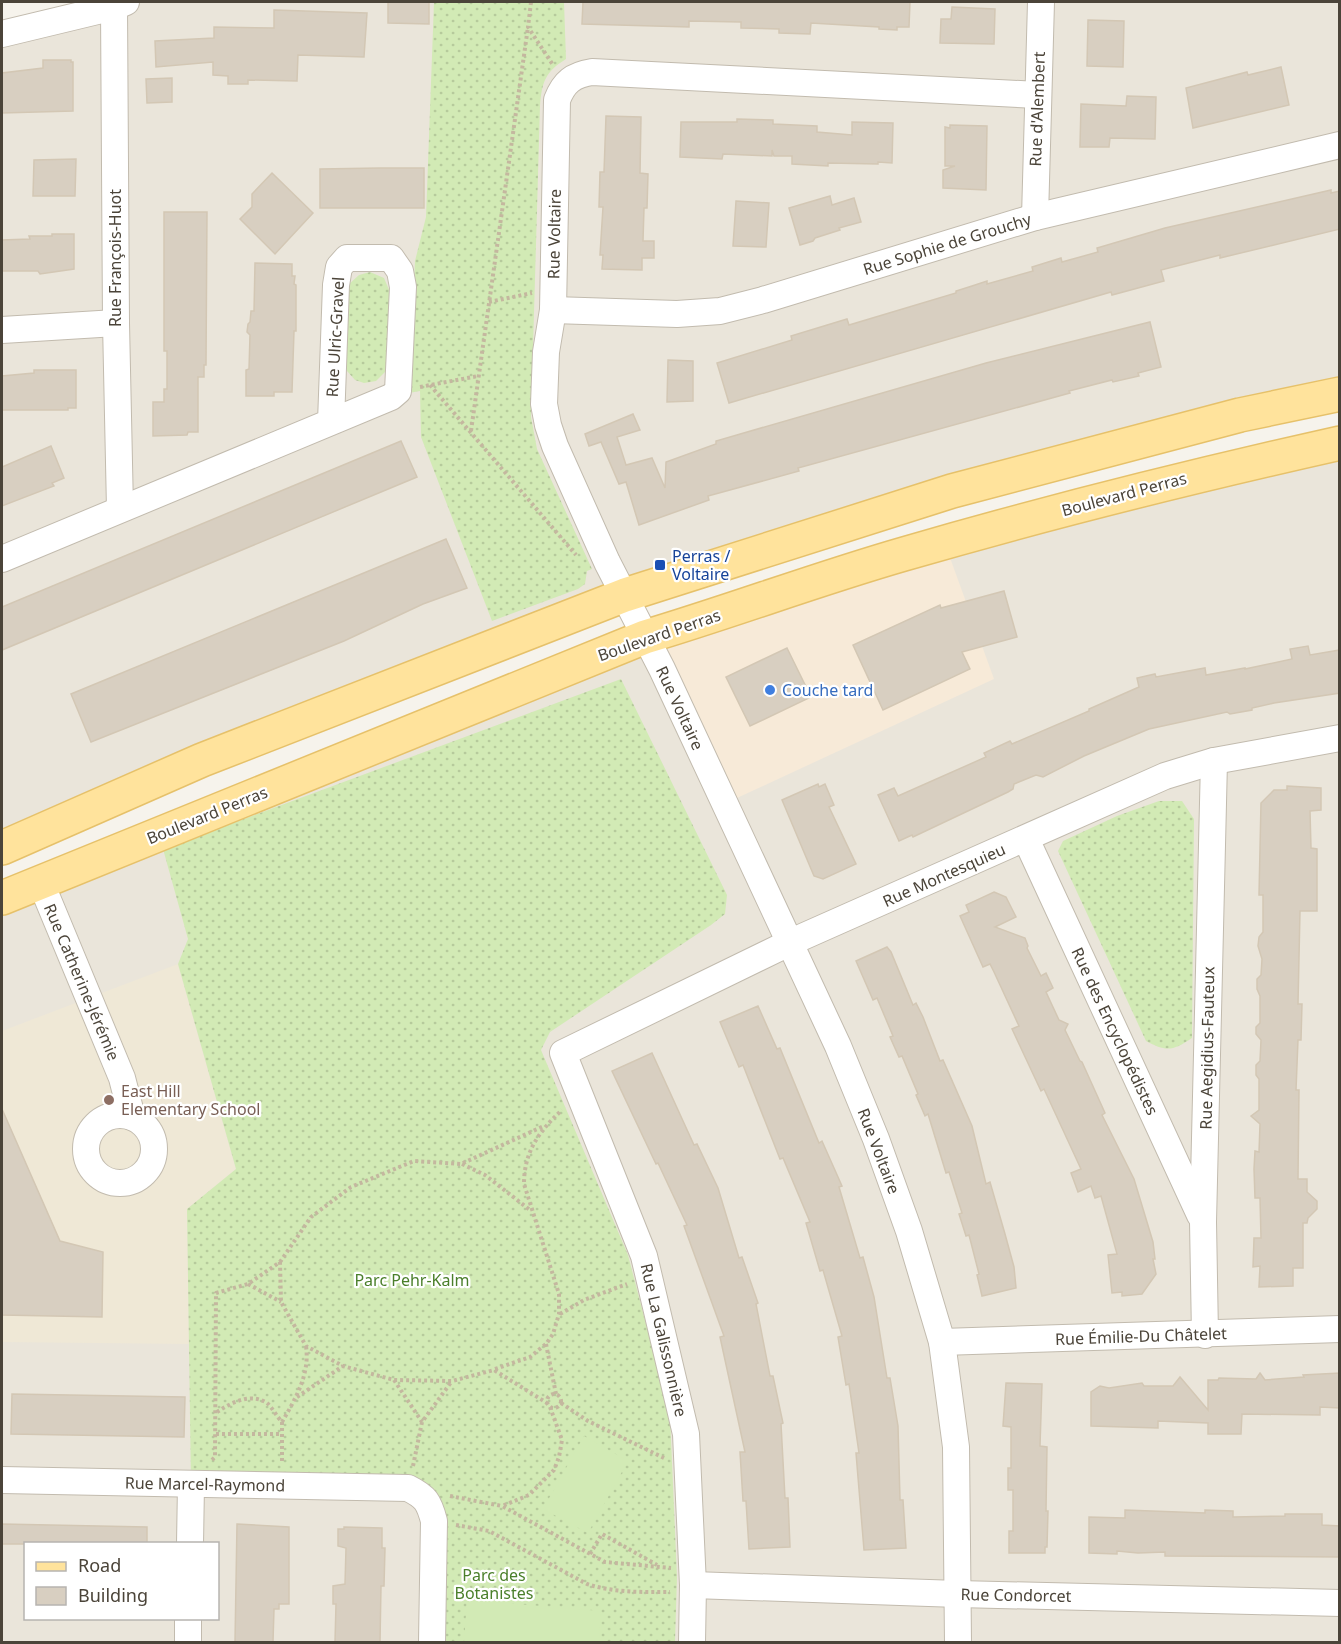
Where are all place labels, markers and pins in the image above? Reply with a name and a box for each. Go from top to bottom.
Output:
place label: Perras / Voltaire [672,545,730,585]
marker: Perras / Voltaire [653,558,667,572]
place label: Couche tard [782,679,873,701]
marker: Couche tard [763,683,777,697]
place label: East Hill Elementary School [121,1080,260,1120]
marker: East Hill Elementary School [102,1093,116,1107]

